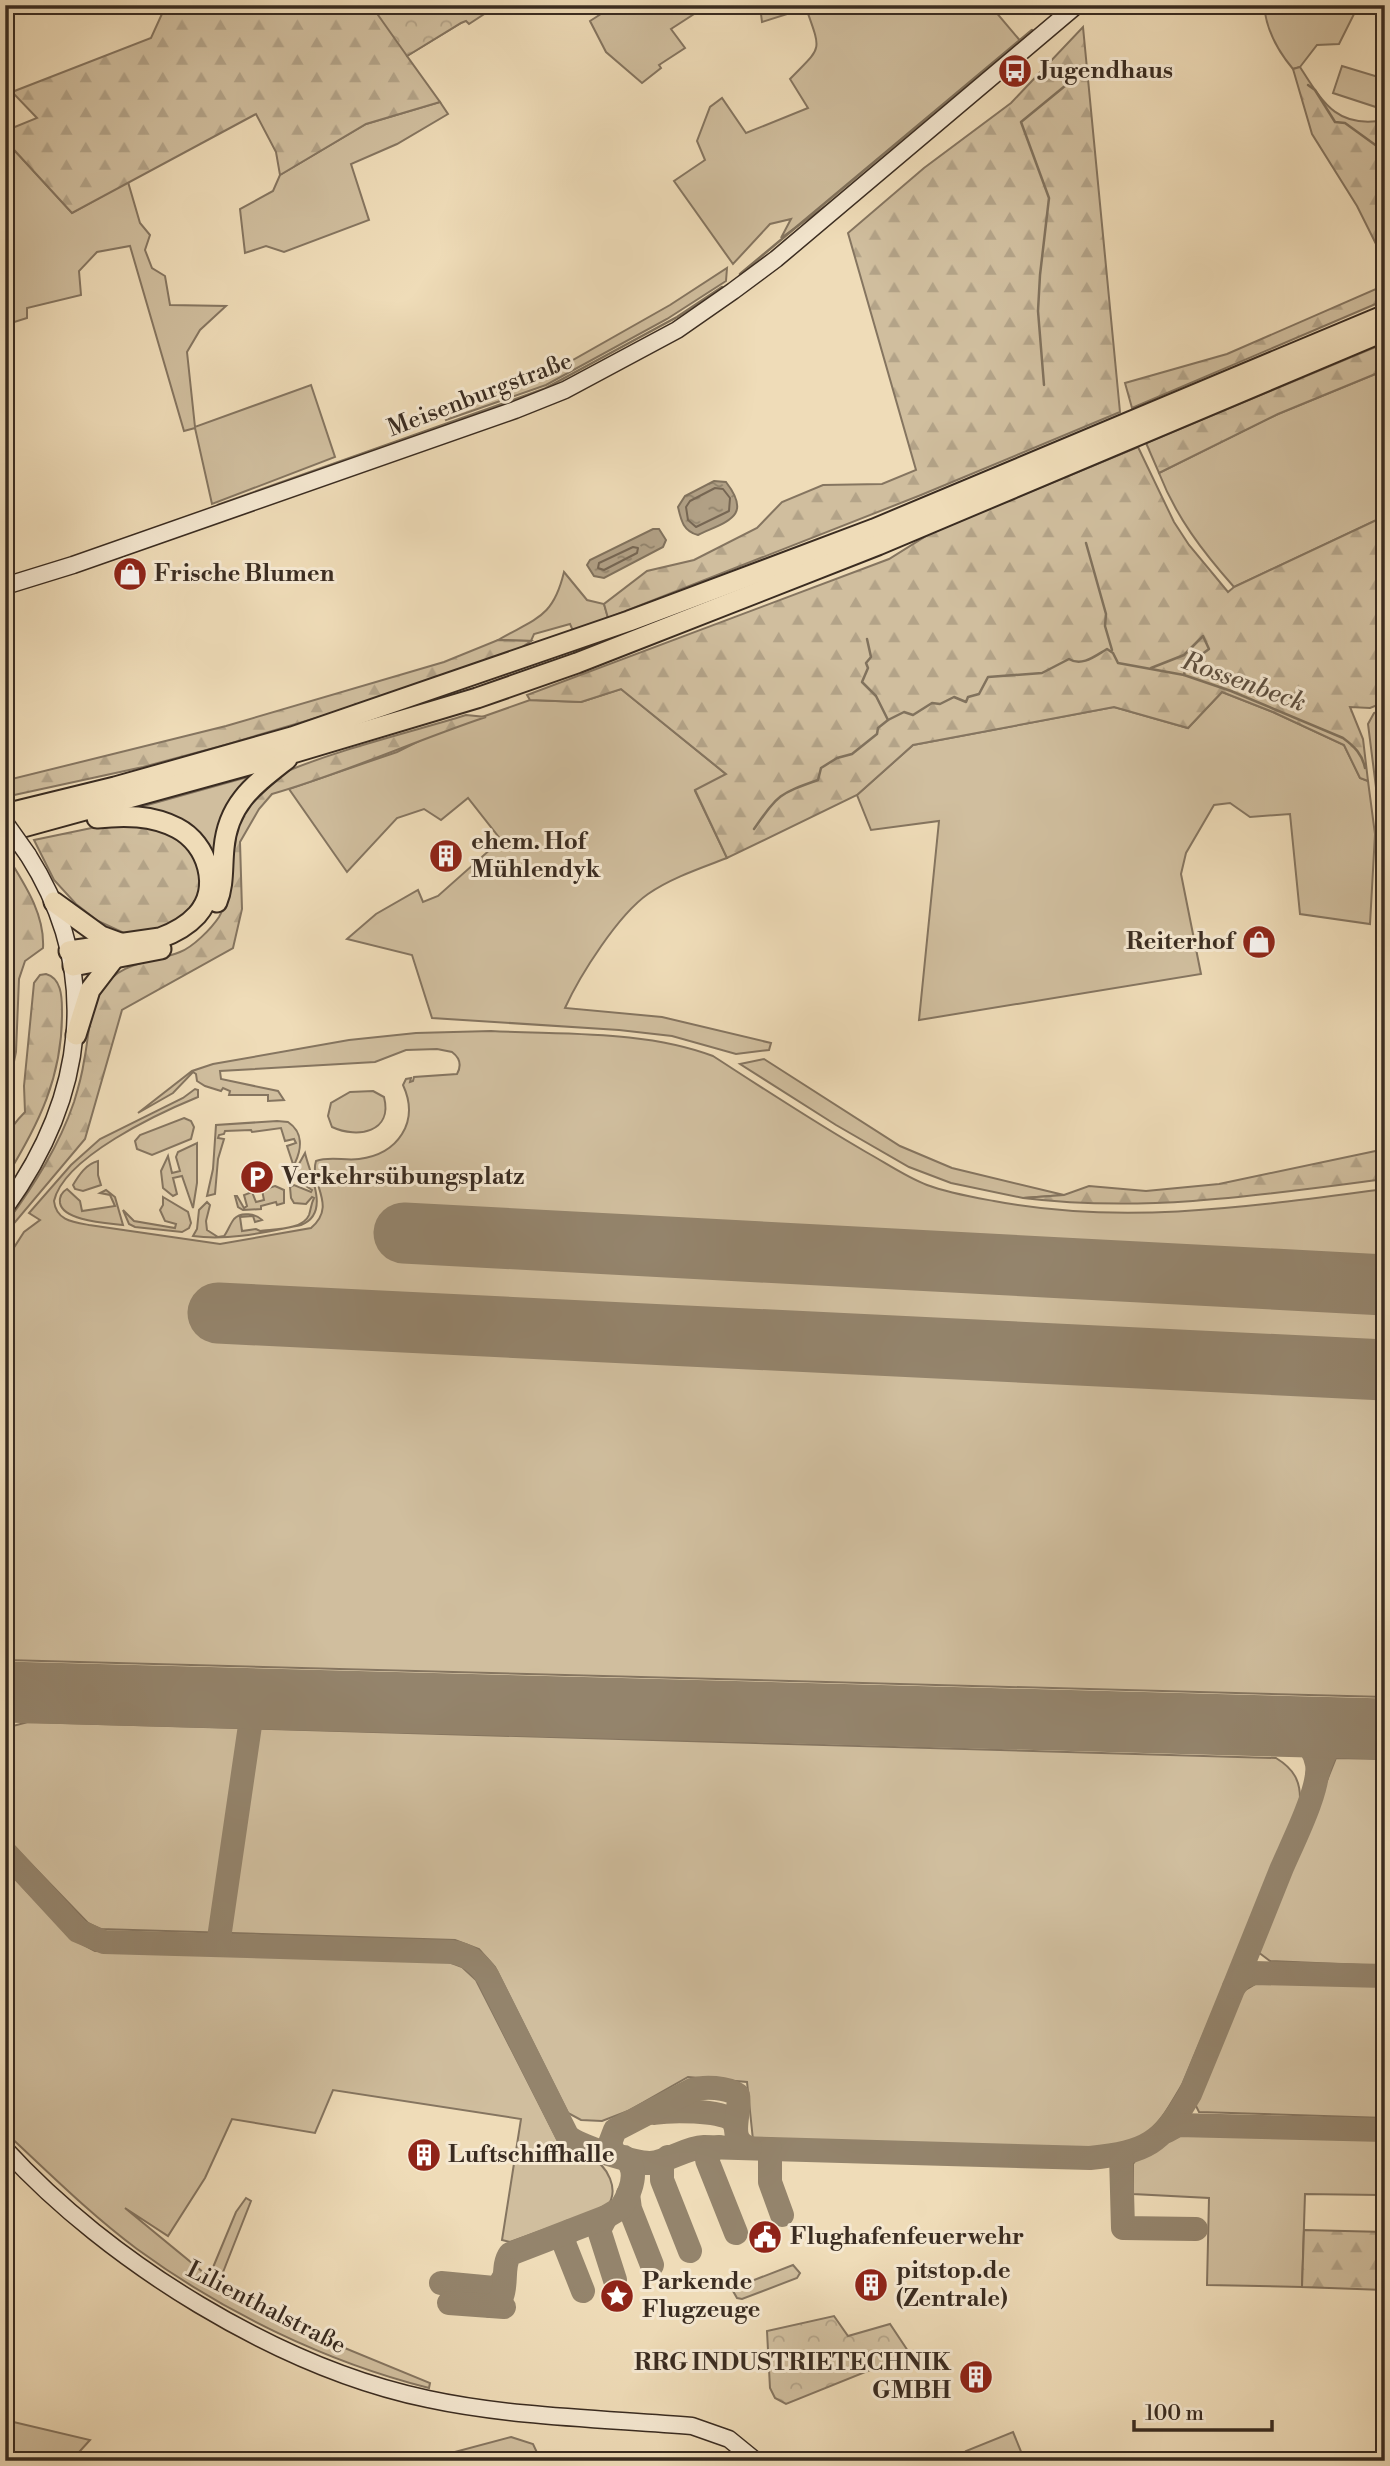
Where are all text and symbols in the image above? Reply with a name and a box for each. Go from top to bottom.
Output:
bus stop icon: Jugendhaus [996,52,1034,90]
place label: Jugendhaus [1037,56,1173,86]
street label: Meisenburgstraße [383,346,577,444]
shop icon: Frische Blumen [111,555,149,593]
place label: Frische Blumen [154,559,335,589]
water label: Rossenbeck [1177,645,1310,719]
place label: ehem. Hof Mühlendyk [471,827,602,885]
building icon: ehem. Hof Mühlendyk [427,837,465,875]
shop icon: Reiterhof [1240,923,1278,961]
place label: Reiterhof [1126,927,1237,957]
parking icon: Verkehrsübungsplatz [238,1158,276,1196]
place label: Verkehrsübungsplatz [281,1162,525,1192]
building icon: Luftschiffhalle [405,2136,443,2174]
place label: Luftschiffhalle [448,2140,615,2170]
public building icon: Flughafenfeuerwehr [746,2218,784,2256]
place label: Flughafenfeuerwehr [790,2222,1024,2252]
street label: Lilienthalstraße [181,2255,351,2361]
place label: pitstop.de (Zentrale) [896,2256,1011,2314]
building icon: pitstop.de (Zentrale) [852,2266,890,2304]
place label: Parkende Flugzeuge [642,2267,761,2325]
place icon: Parkende Flugzeuge [598,2277,636,2315]
place label: RRG INDUSTRIETECHNIK GMBH [634,2348,952,2406]
building icon: RRG INDUSTRIETECHNIK GMBH [957,2358,995,2396]
scale bar [1134,2389,1273,2433]
text: 100 m [1145,2401,1204,2427]

